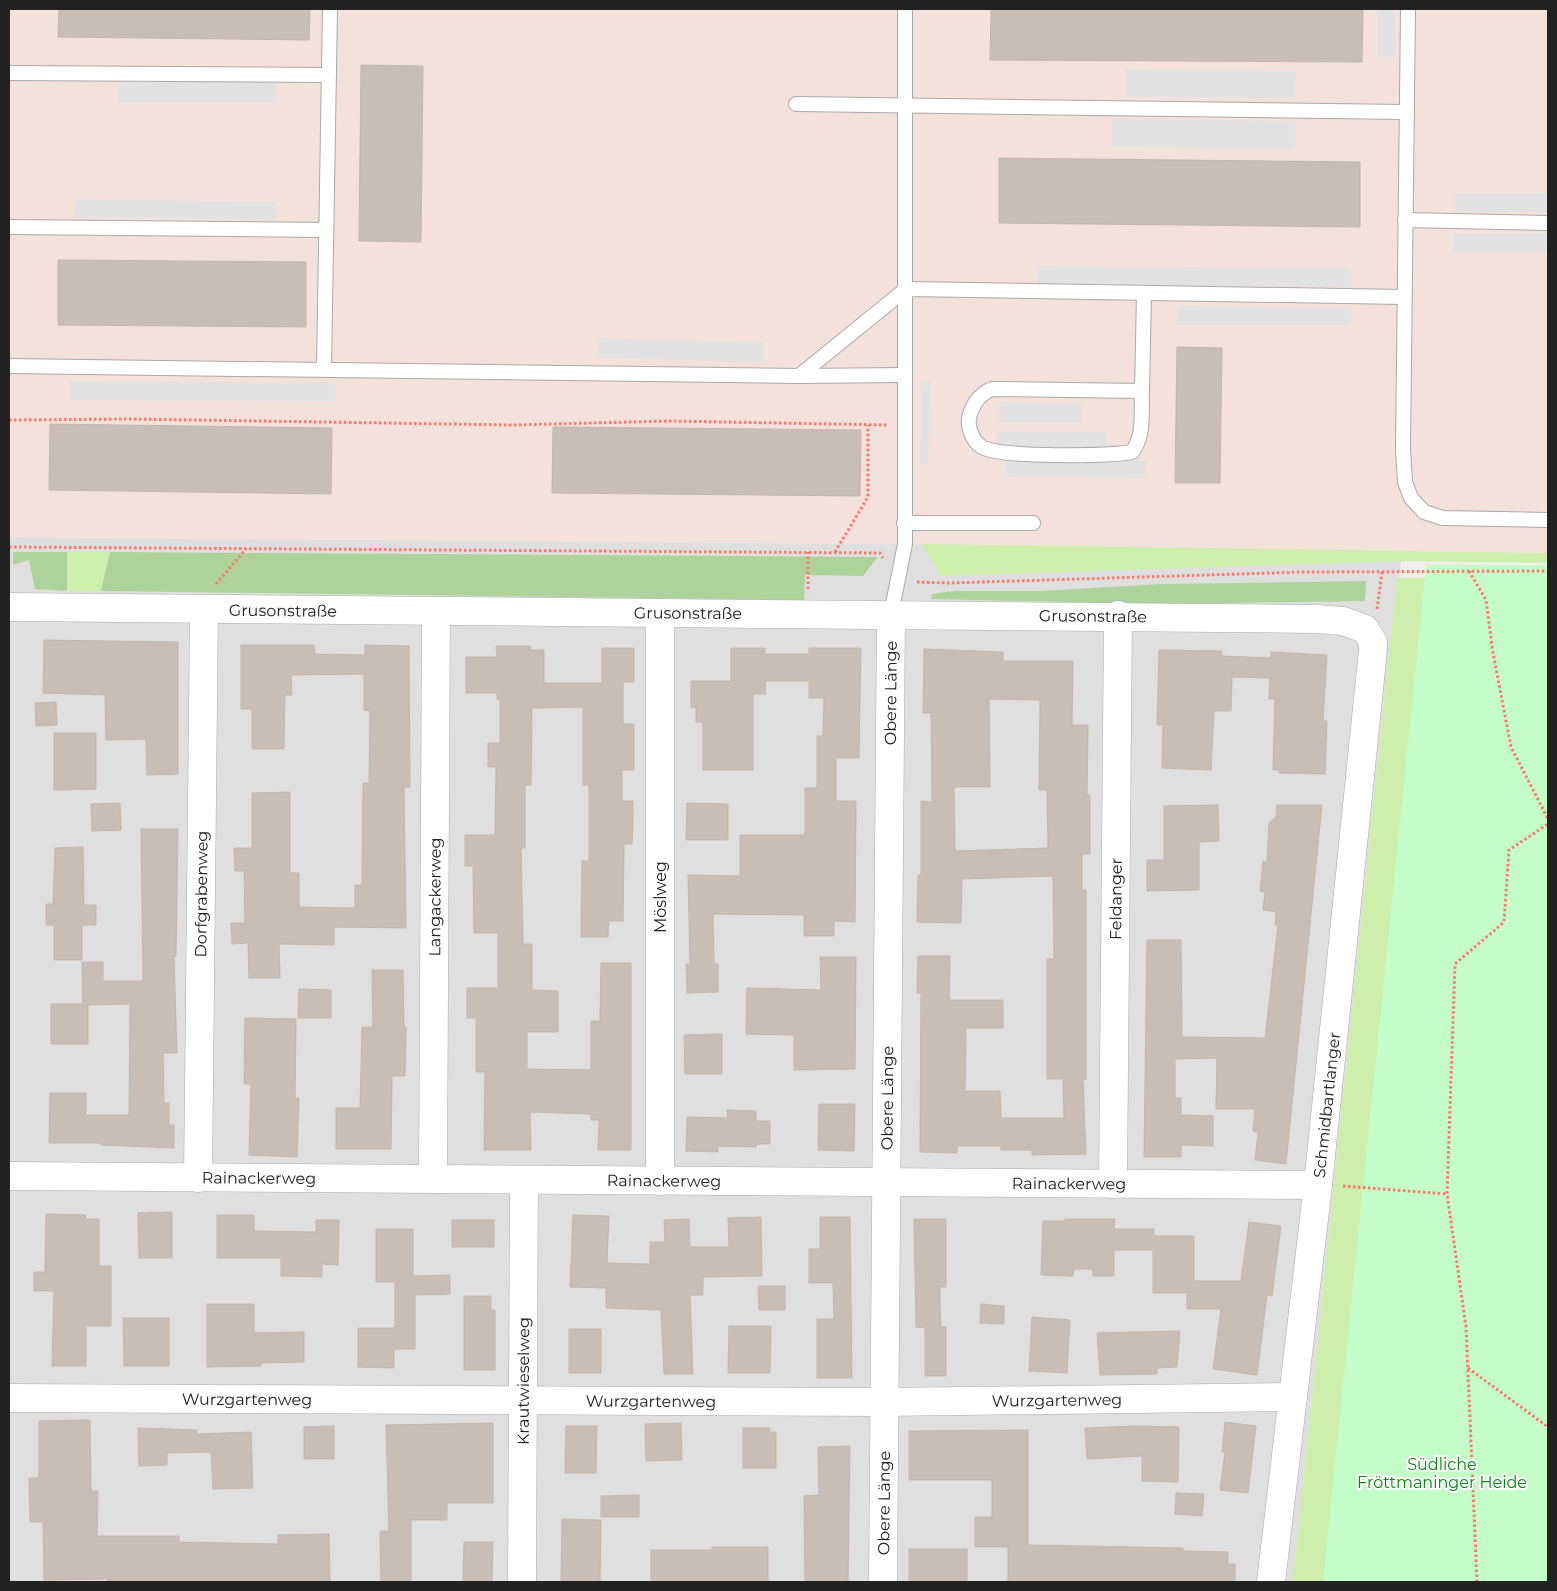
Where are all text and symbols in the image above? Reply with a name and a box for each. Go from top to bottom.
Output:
street label: Grusonstraße [229,600,337,620]
street label: Grusonstraße [634,603,742,623]
street label: Grusonstraße [1039,606,1147,626]
street label: Obere Länge [880,641,900,745]
street label: Dorfgrabenweg [191,831,211,958]
street label: Langackerweg [425,837,444,957]
street label: Feldanger [1106,858,1125,940]
street label: Möslweg [651,861,670,933]
street label: Schmidbartlanger [1310,1031,1344,1179]
street label: Obere Länge [877,1046,897,1150]
street label: Rainackerweg [202,1168,316,1188]
street label: Rainackerweg [607,1171,721,1190]
street label: Rainackerweg [1012,1173,1126,1193]
street label: Krautwieselweg [513,1317,533,1445]
street label: Wurzgartenweg [182,1389,312,1409]
street label: Wurzgartenweg [992,1390,1122,1410]
street label: Wurzgartenweg [586,1391,716,1411]
street label: Obere Länge [874,1451,894,1555]
park label: Südliche Fröttmaninger Heide [1357,1455,1527,1492]

